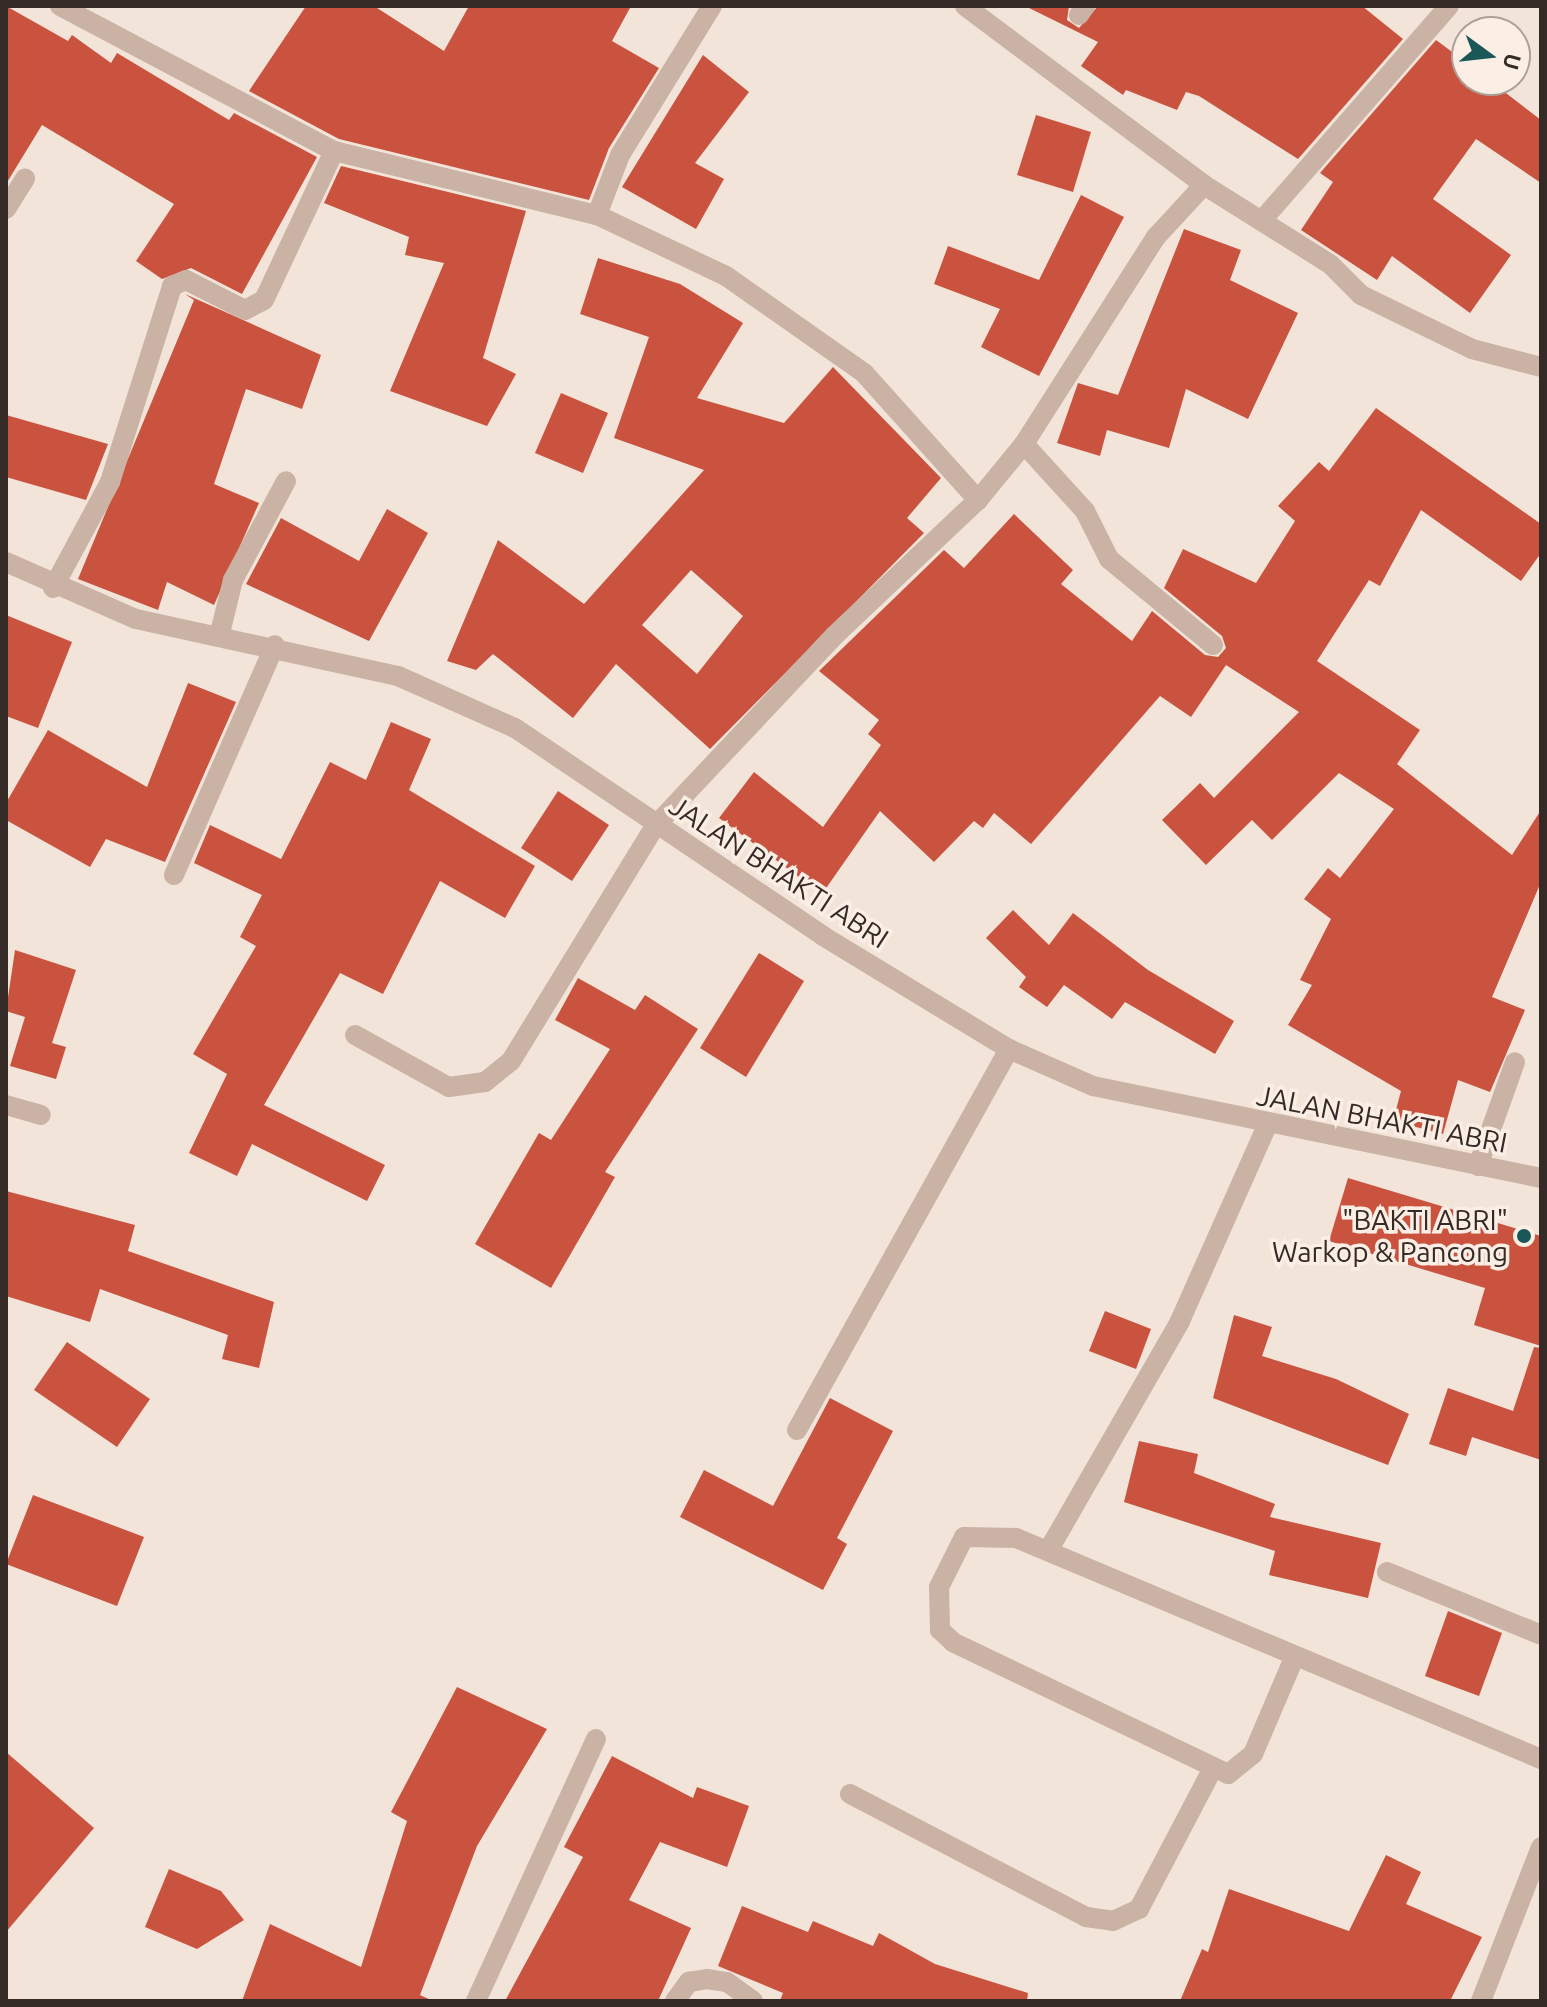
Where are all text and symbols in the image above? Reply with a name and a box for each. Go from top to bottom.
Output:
north arrow [1451,16,1531,96]
text: U [1499,51,1527,73]
street label: JALAN BHAKTI ABRI [663,789,895,955]
street label: JALAN BHAKTI ABRI [1254,1078,1510,1160]
place label: "BAKTI ABRI" Warkop & Pancong [1272,1203,1508,1269]
marker: "BAKTI ABRI" Warkop & Pancong [1515,1227,1533,1245]

